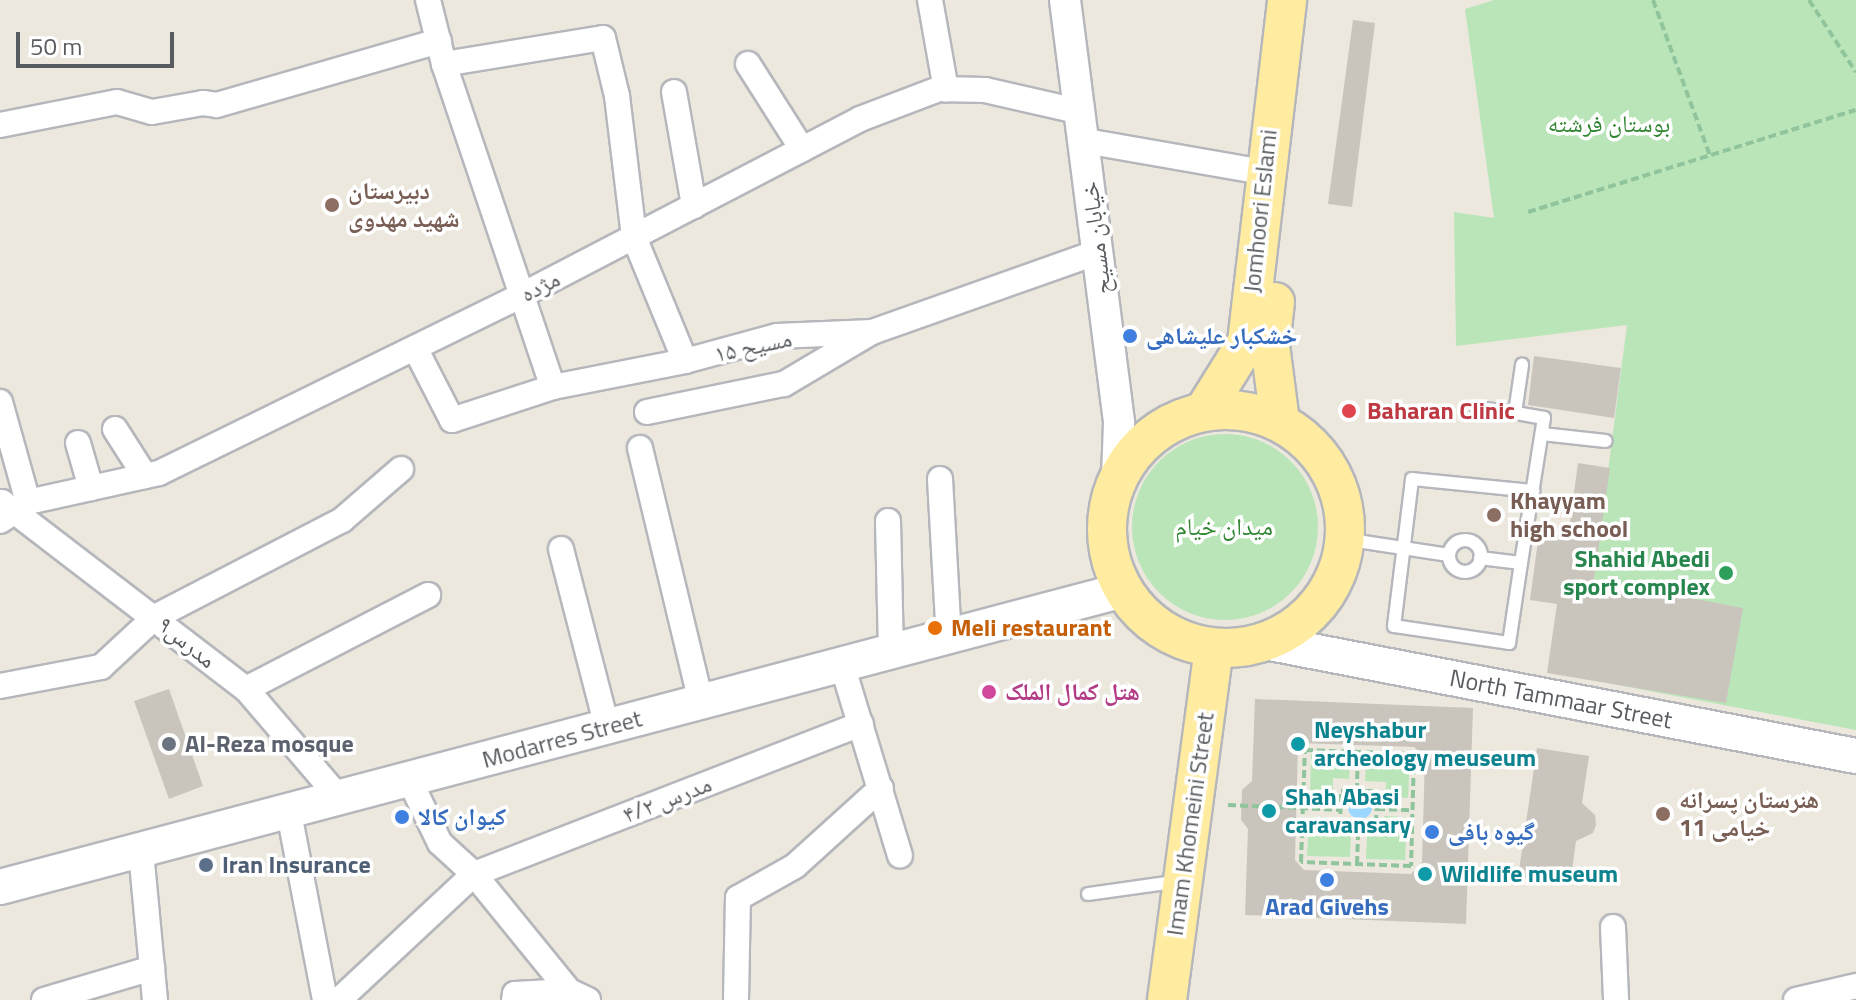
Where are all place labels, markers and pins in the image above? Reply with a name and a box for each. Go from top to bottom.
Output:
place label: دبیرستان شهید مهدوی [348,177,460,233]
marker: دبیرستان شهید مهدوی [323,196,341,214]
place label: خشکبار علیشاهی [1146,322,1297,350]
marker: خشکبار علیشاهی [1121,327,1139,345]
place label: Baharan Clinic [1367,397,1515,425]
marker: Baharan Clinic [1338,400,1360,422]
place label: Khayyam high school [1510,487,1628,543]
marker: Khayyam high school [1485,506,1503,524]
place label: Shahid Abedi sport complex [1563,545,1710,601]
marker: Shahid Abedi sport complex [1717,564,1735,582]
place label: Meli restaurant [951,614,1112,642]
marker: Meli restaurant [926,619,944,637]
place label: هتل کمال الملک [1005,678,1140,706]
marker: هتل کمال الملک [980,683,998,701]
place label: Neyshabur archeology meuseum [1314,716,1536,772]
place label: Al-Reza mosque [185,730,354,758]
marker: Al-Reza mosque [160,735,178,753]
marker: Neyshabur archeology meuseum [1289,735,1307,753]
place label: Shah Abasi caravansary [1285,783,1411,839]
place label: هنرستان پسرانه خیامی 11 [1679,786,1819,842]
marker: Shah Abasi caravansary [1260,802,1278,820]
place label: کیوان کالا [418,803,506,831]
marker: هنرستان پسرانه خیامی 11 [1654,805,1672,823]
marker: کیوان کالا [393,808,411,826]
place label: گیوه بافی [1448,818,1535,846]
marker: گیوه بافی [1423,823,1441,841]
place label: Iran Insurance [222,851,371,879]
marker: Iran Insurance [197,856,215,874]
place label: Wildlife museum [1441,860,1618,888]
marker: Wildlife museum [1416,865,1434,883]
marker: Arad Givehs [1318,871,1336,889]
place label: Arad Givehs [1265,893,1389,921]

